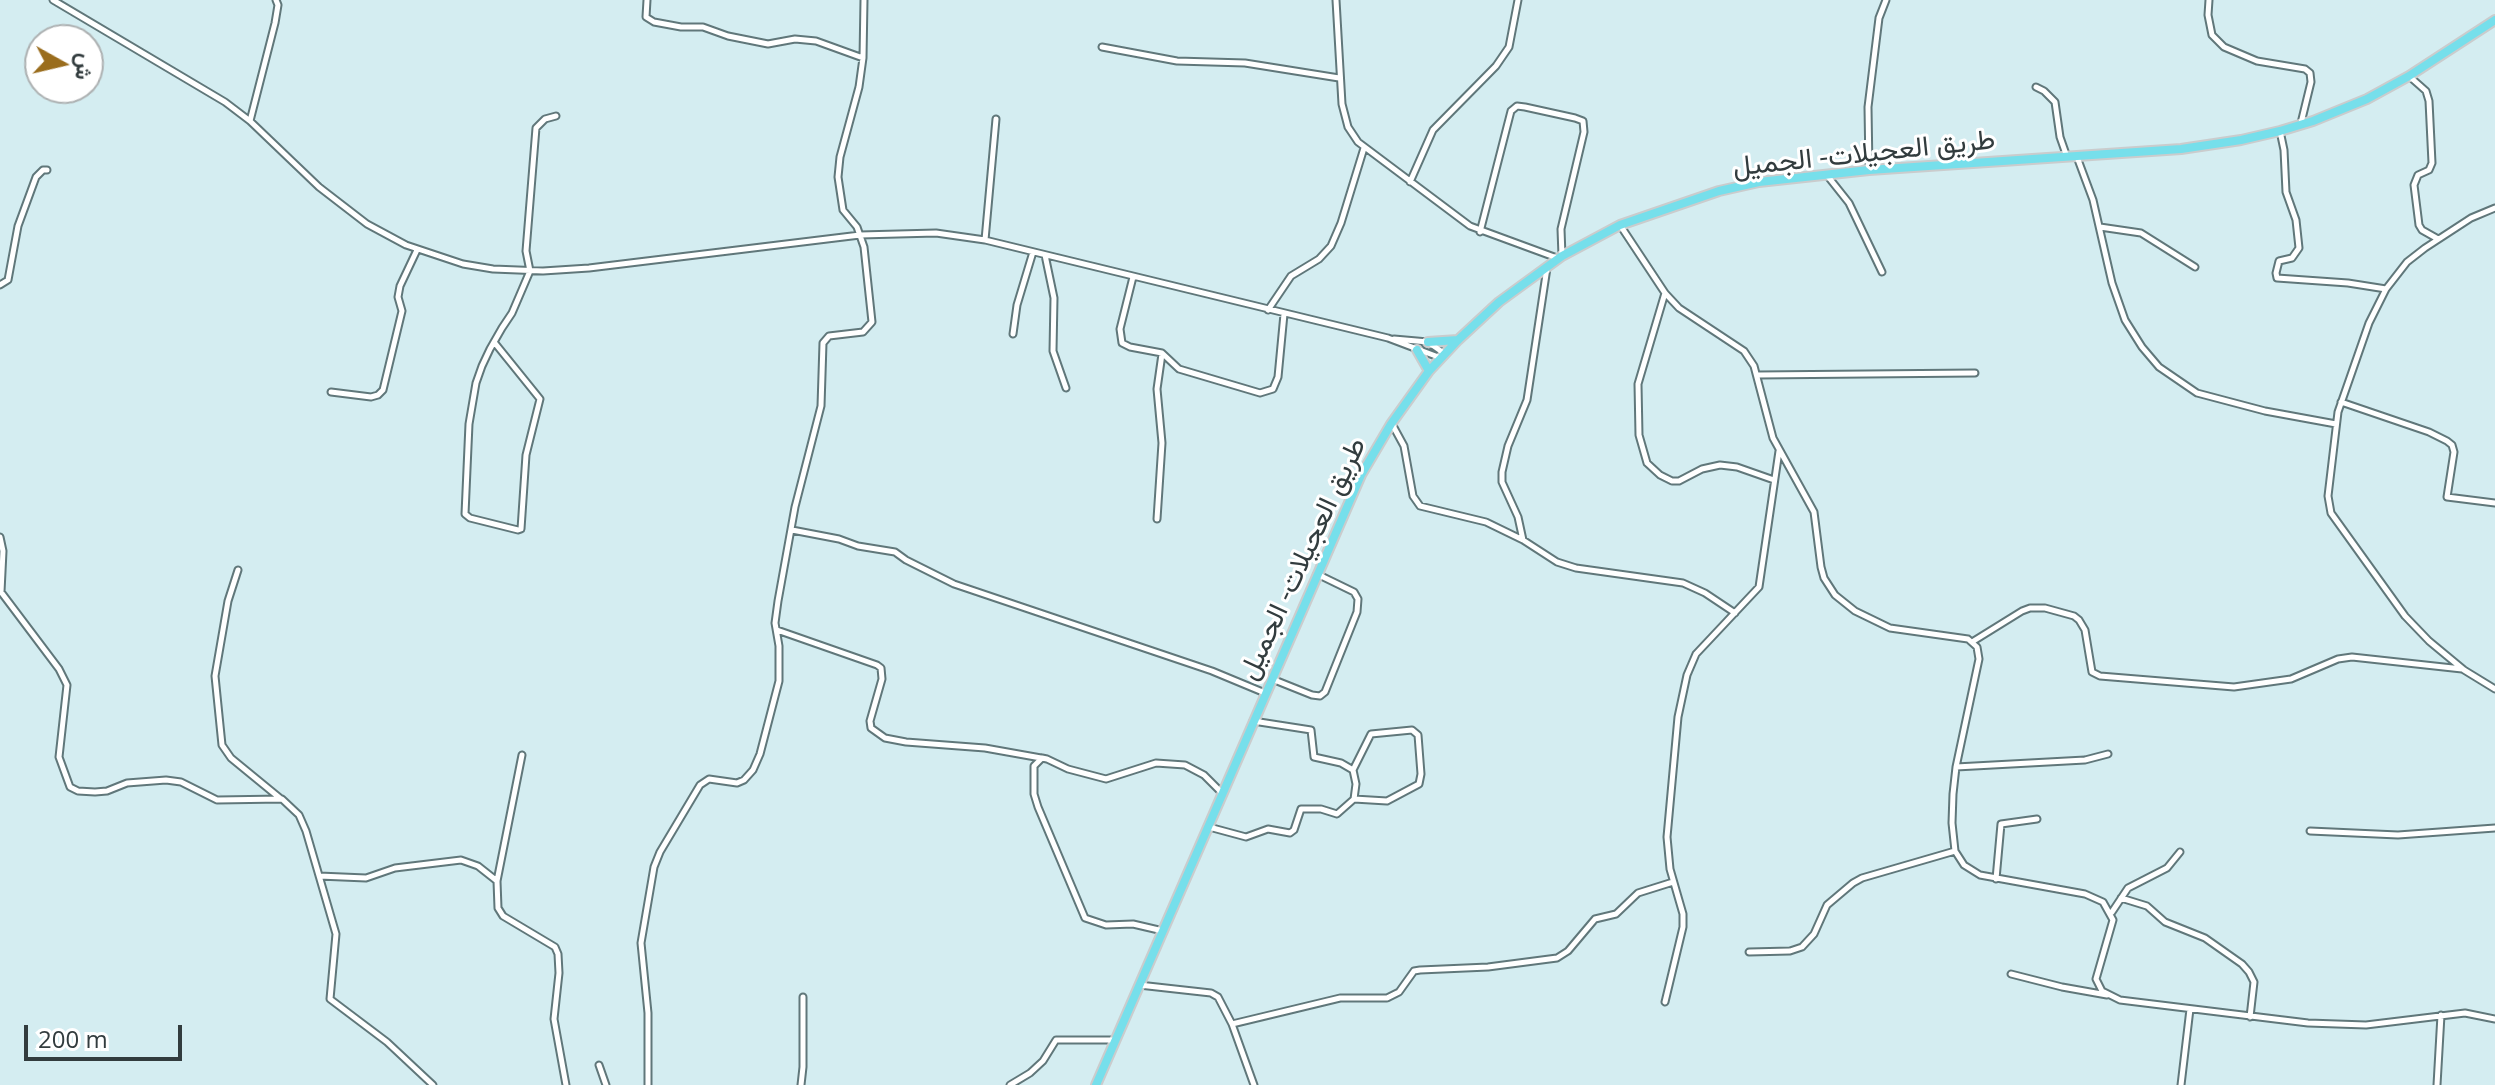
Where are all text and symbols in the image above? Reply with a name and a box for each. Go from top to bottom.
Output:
north arrow [24,24,104,104]
text: ش [69,52,102,82]
street label: طريق العجيلات- الجميل [1731,124,1997,184]
street label: طريق العجيلات- الجميل [1232,432,1374,686]
scale bar [28,1009,186,1059]
text: 200 m [38,1022,108,1055]

